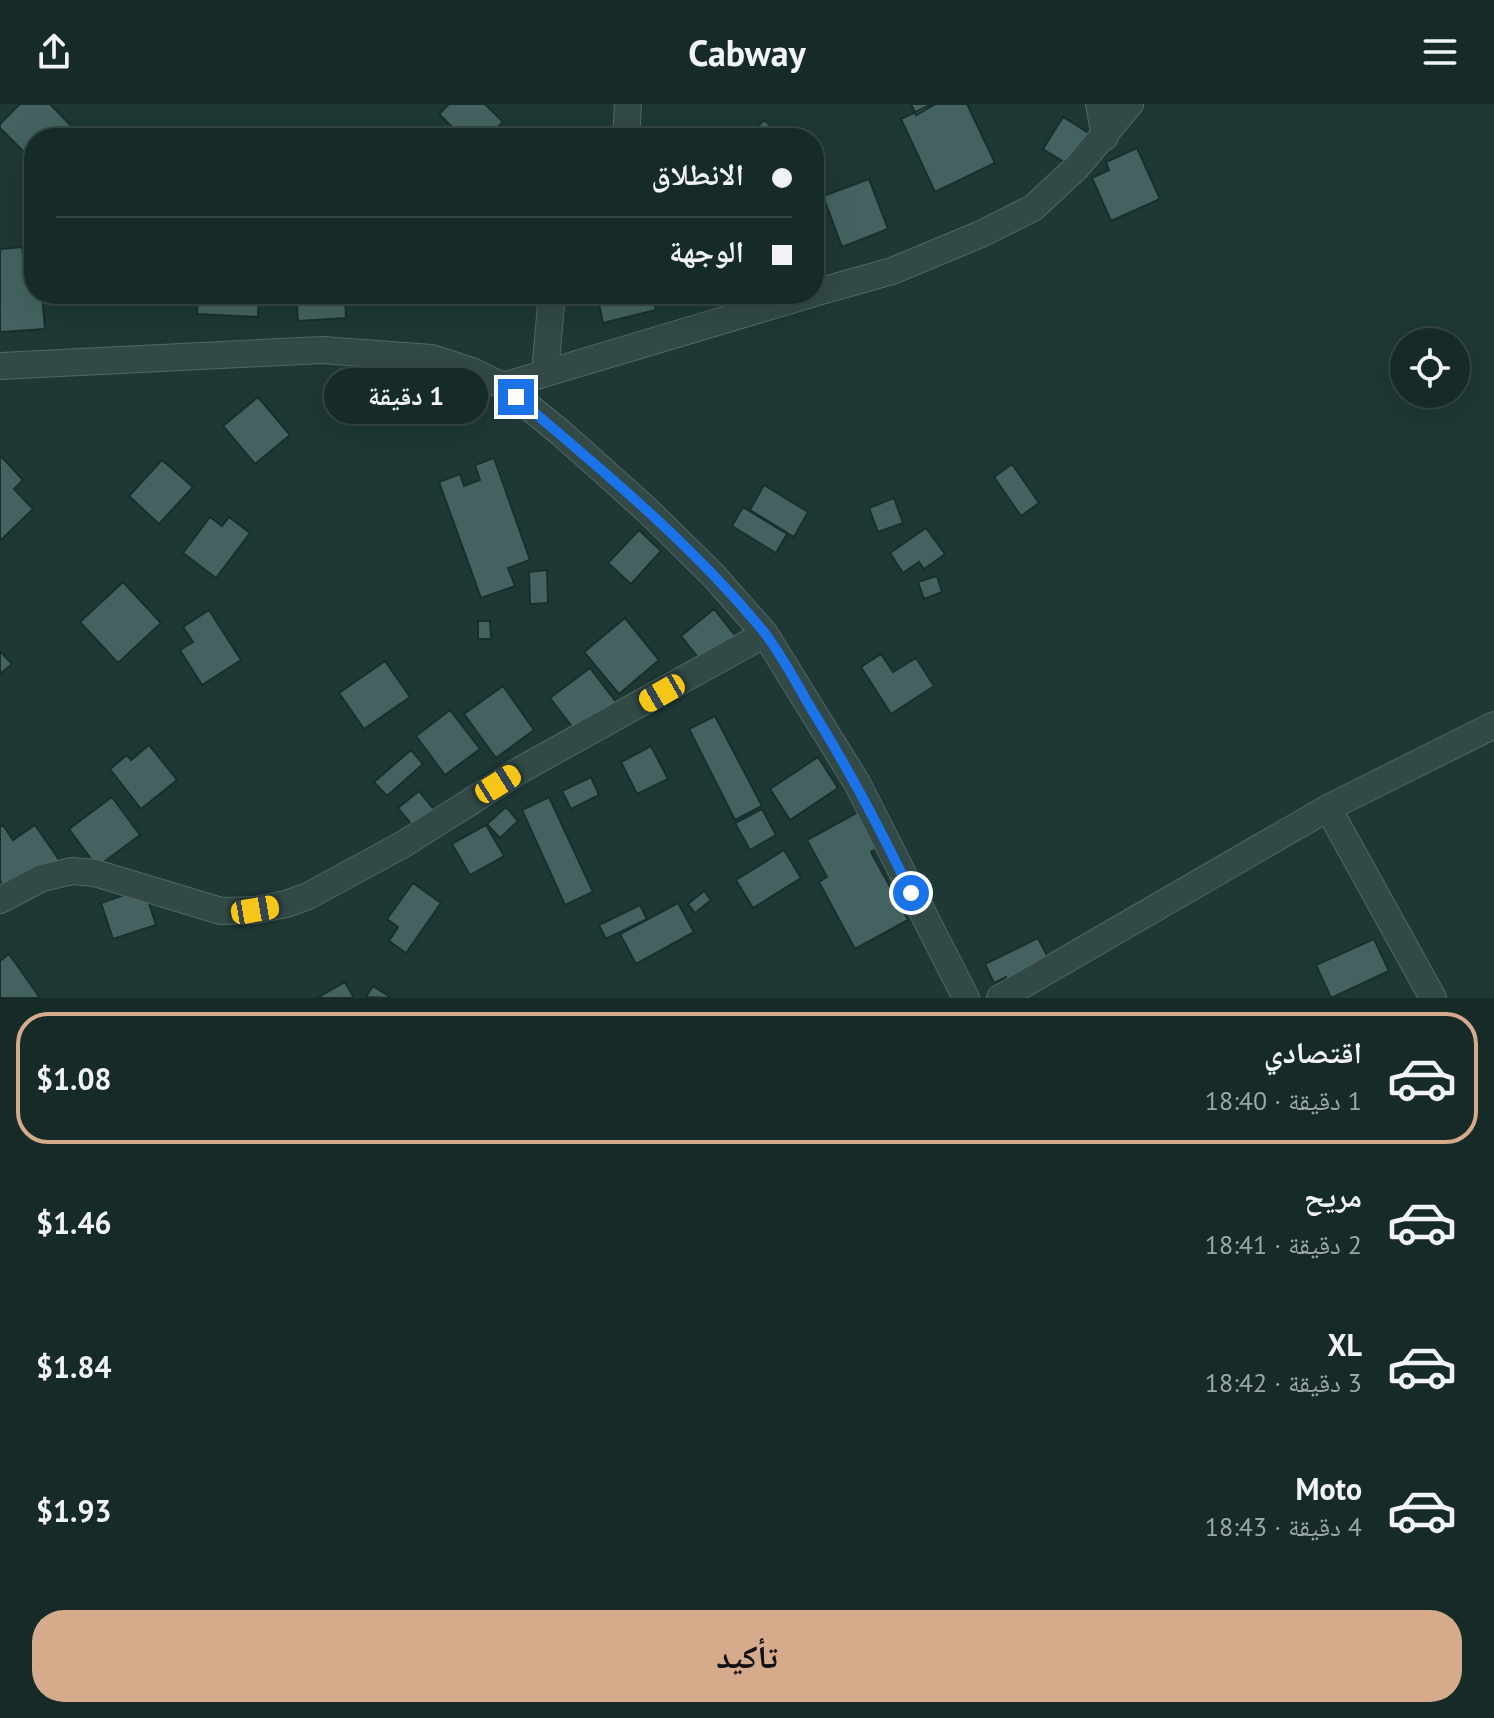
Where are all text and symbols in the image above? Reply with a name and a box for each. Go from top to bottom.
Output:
text: Cabway [688,29,806,76]
icon: share [32,30,76,74]
icon: menu [1418,30,1462,74]
text: الانطلاق [651,154,744,193]
text: الوجهة [669,231,744,270]
map controls [1390,328,1470,408]
button: locate [1390,328,1470,408]
callout: 1 دقيقة [324,369,488,425]
text: 1 دقيقة [368,379,444,412]
route end [498,379,534,415]
car [635,671,689,715]
car [471,761,525,807]
route start [893,875,929,911]
car [229,894,281,926]
text: اقتصادي [1264,1032,1362,1071]
icon: car [1386,1042,1458,1114]
text: $1.08 [36,1059,111,1098]
text: 1 دقيقة · 18:40 [1205,1084,1362,1117]
text: مريح [1304,1176,1362,1215]
icon: car [1386,1186,1458,1258]
text: $1.46 [36,1203,111,1242]
text: 2 دقيقة · 18:41 [1205,1228,1362,1261]
text: XL [1328,1325,1362,1364]
icon: car [1386,1330,1458,1402]
text: $1.84 [36,1347,111,1386]
text: 3 دقيقة · 18:42 [1205,1366,1362,1399]
text: Moto [1295,1469,1362,1508]
icon: car [1386,1474,1458,1546]
text: $1.93 [36,1491,111,1530]
text: 4 دقيقة · 18:43 [1205,1510,1362,1543]
button: تأكيد [32,1610,1462,1702]

